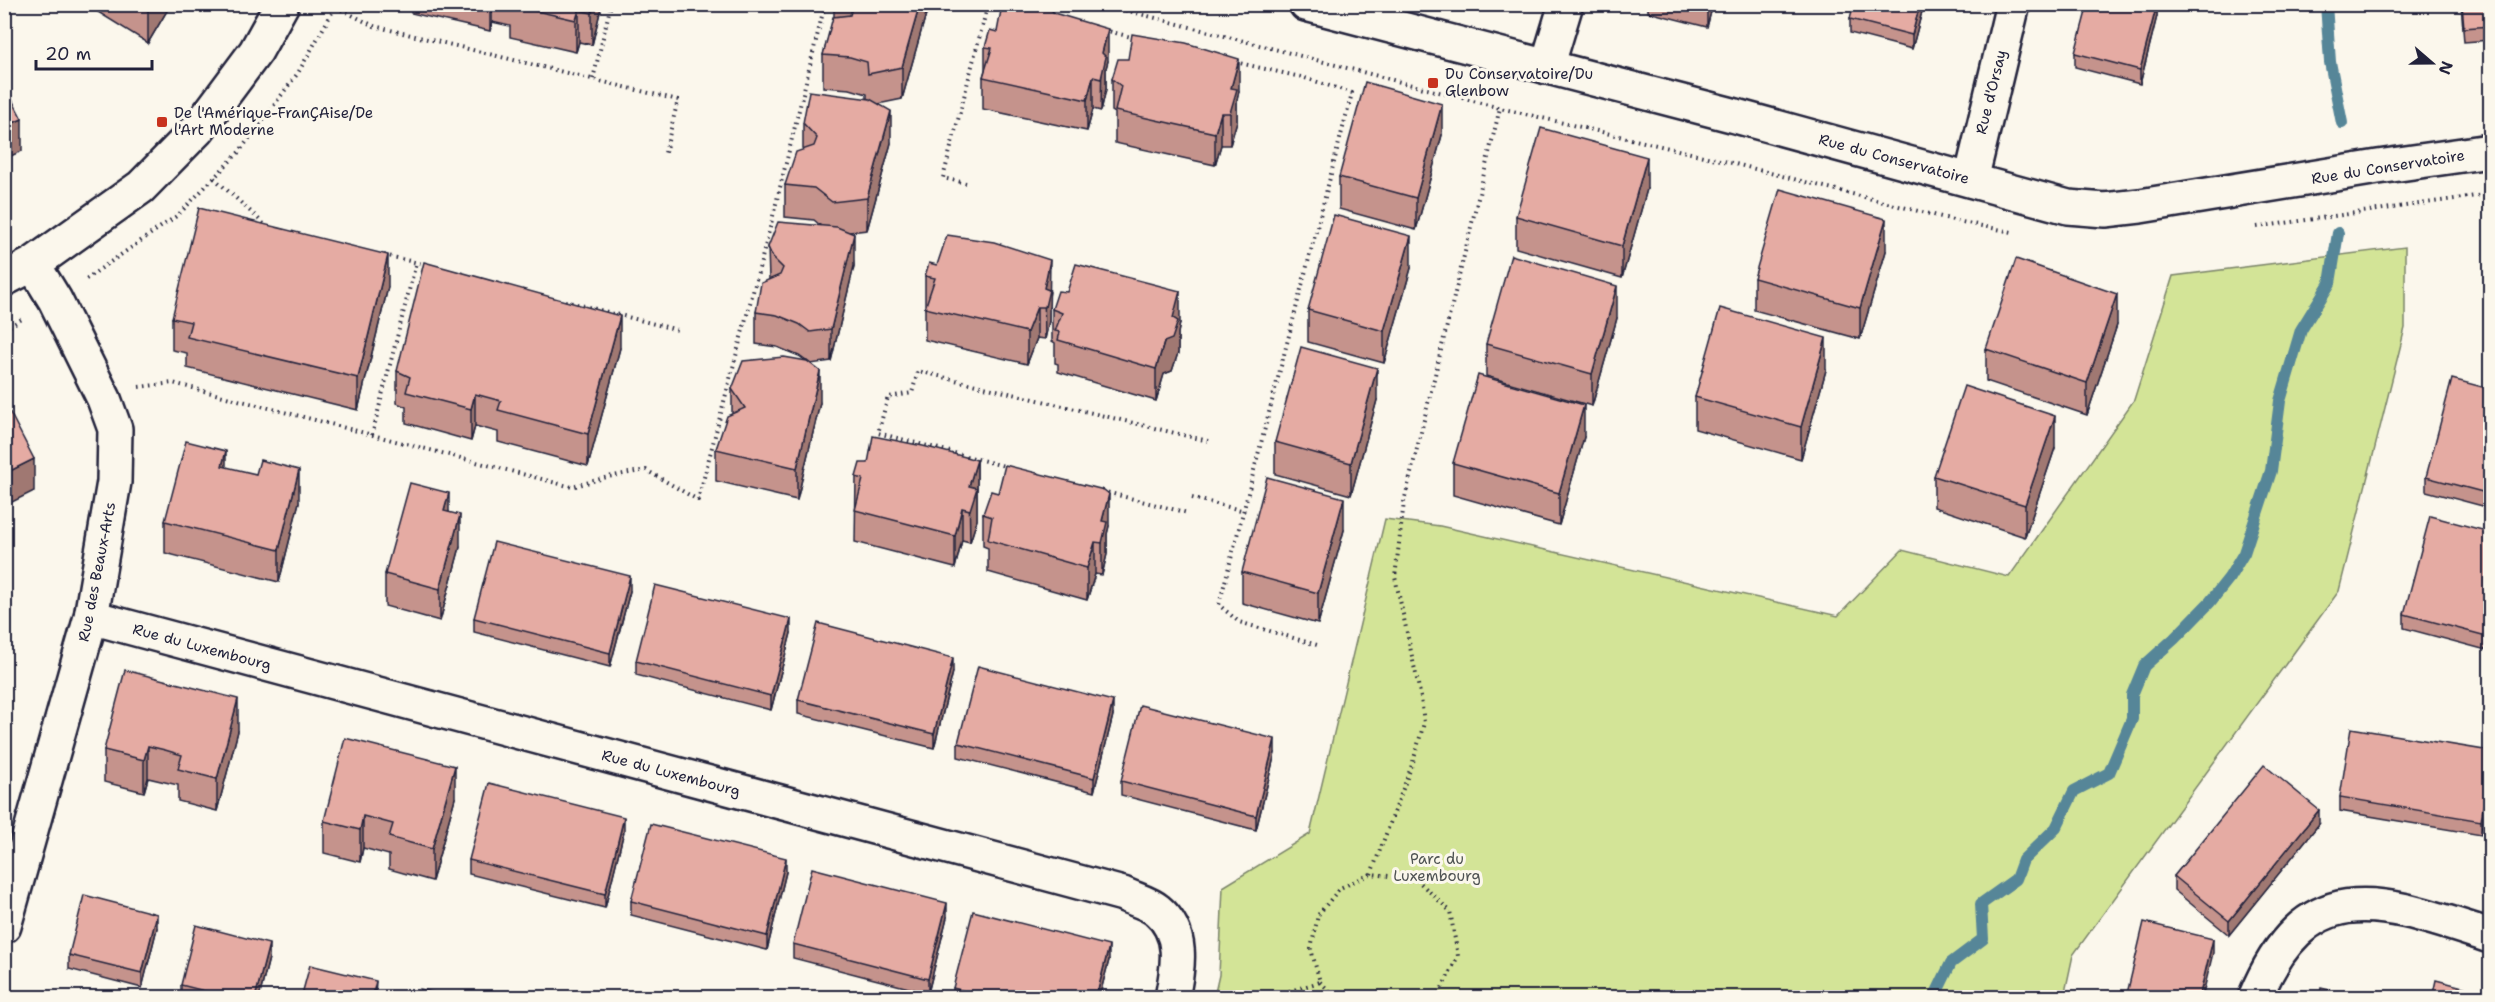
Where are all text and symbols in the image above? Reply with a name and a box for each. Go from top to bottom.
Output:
scale bar [36,33,152,71]
north arrow [2402,33,2462,93]
text: 20 m [45,42,91,66]
street label: Rue d'Orsay [1971,48,2011,136]
text: N [2434,58,2458,78]
place label: Du Conservatoire/Du Glenbow [1445,64,1593,101]
marker: Du Conservatoire/Du Glenbow [1426,76,1440,90]
place label: De l'Amérique-FranÇAise/De l'Art Moderne [174,103,373,140]
marker: De l'Amérique-FranÇAise/De l'Art Moderne [155,115,169,129]
street label: Rue du Conservatoire [1816,129,1972,189]
street label: Rue du Conservatoire [2310,145,2466,189]
street label: Rue des Beaux-Arts [74,500,120,644]
street label: Rue du Luxembourg [131,619,273,675]
street label: Rue du Luxembourg [600,745,742,801]
park label: Parc du Luxembourg [1393,849,1481,886]

